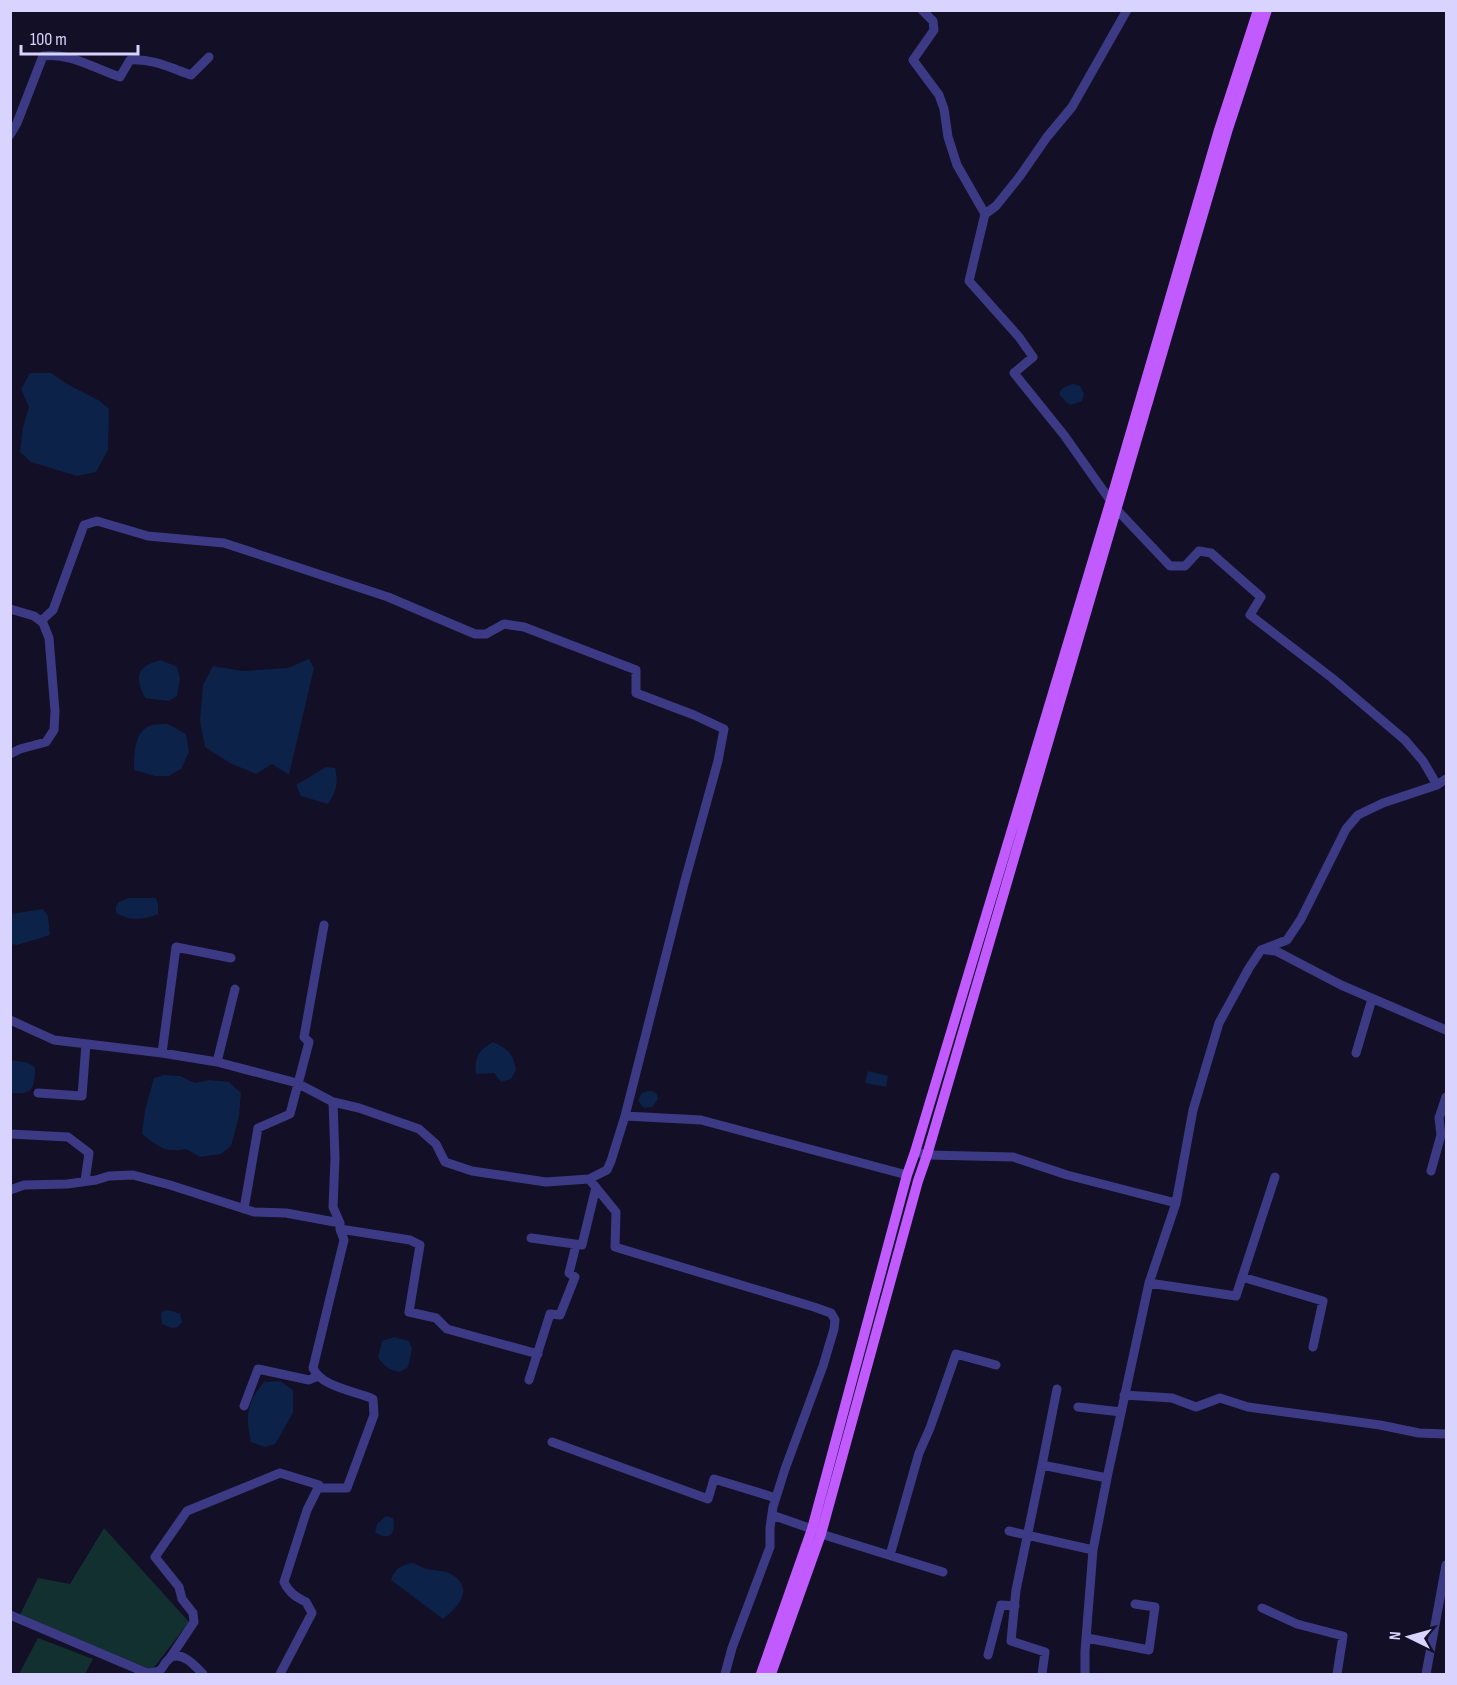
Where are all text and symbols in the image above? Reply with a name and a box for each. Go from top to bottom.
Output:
scale bar [21,18,138,56]
text: 100 m [30,29,67,50]
north arrow [1379,1607,1439,1667]
text: N [1386,1631,1405,1641]

